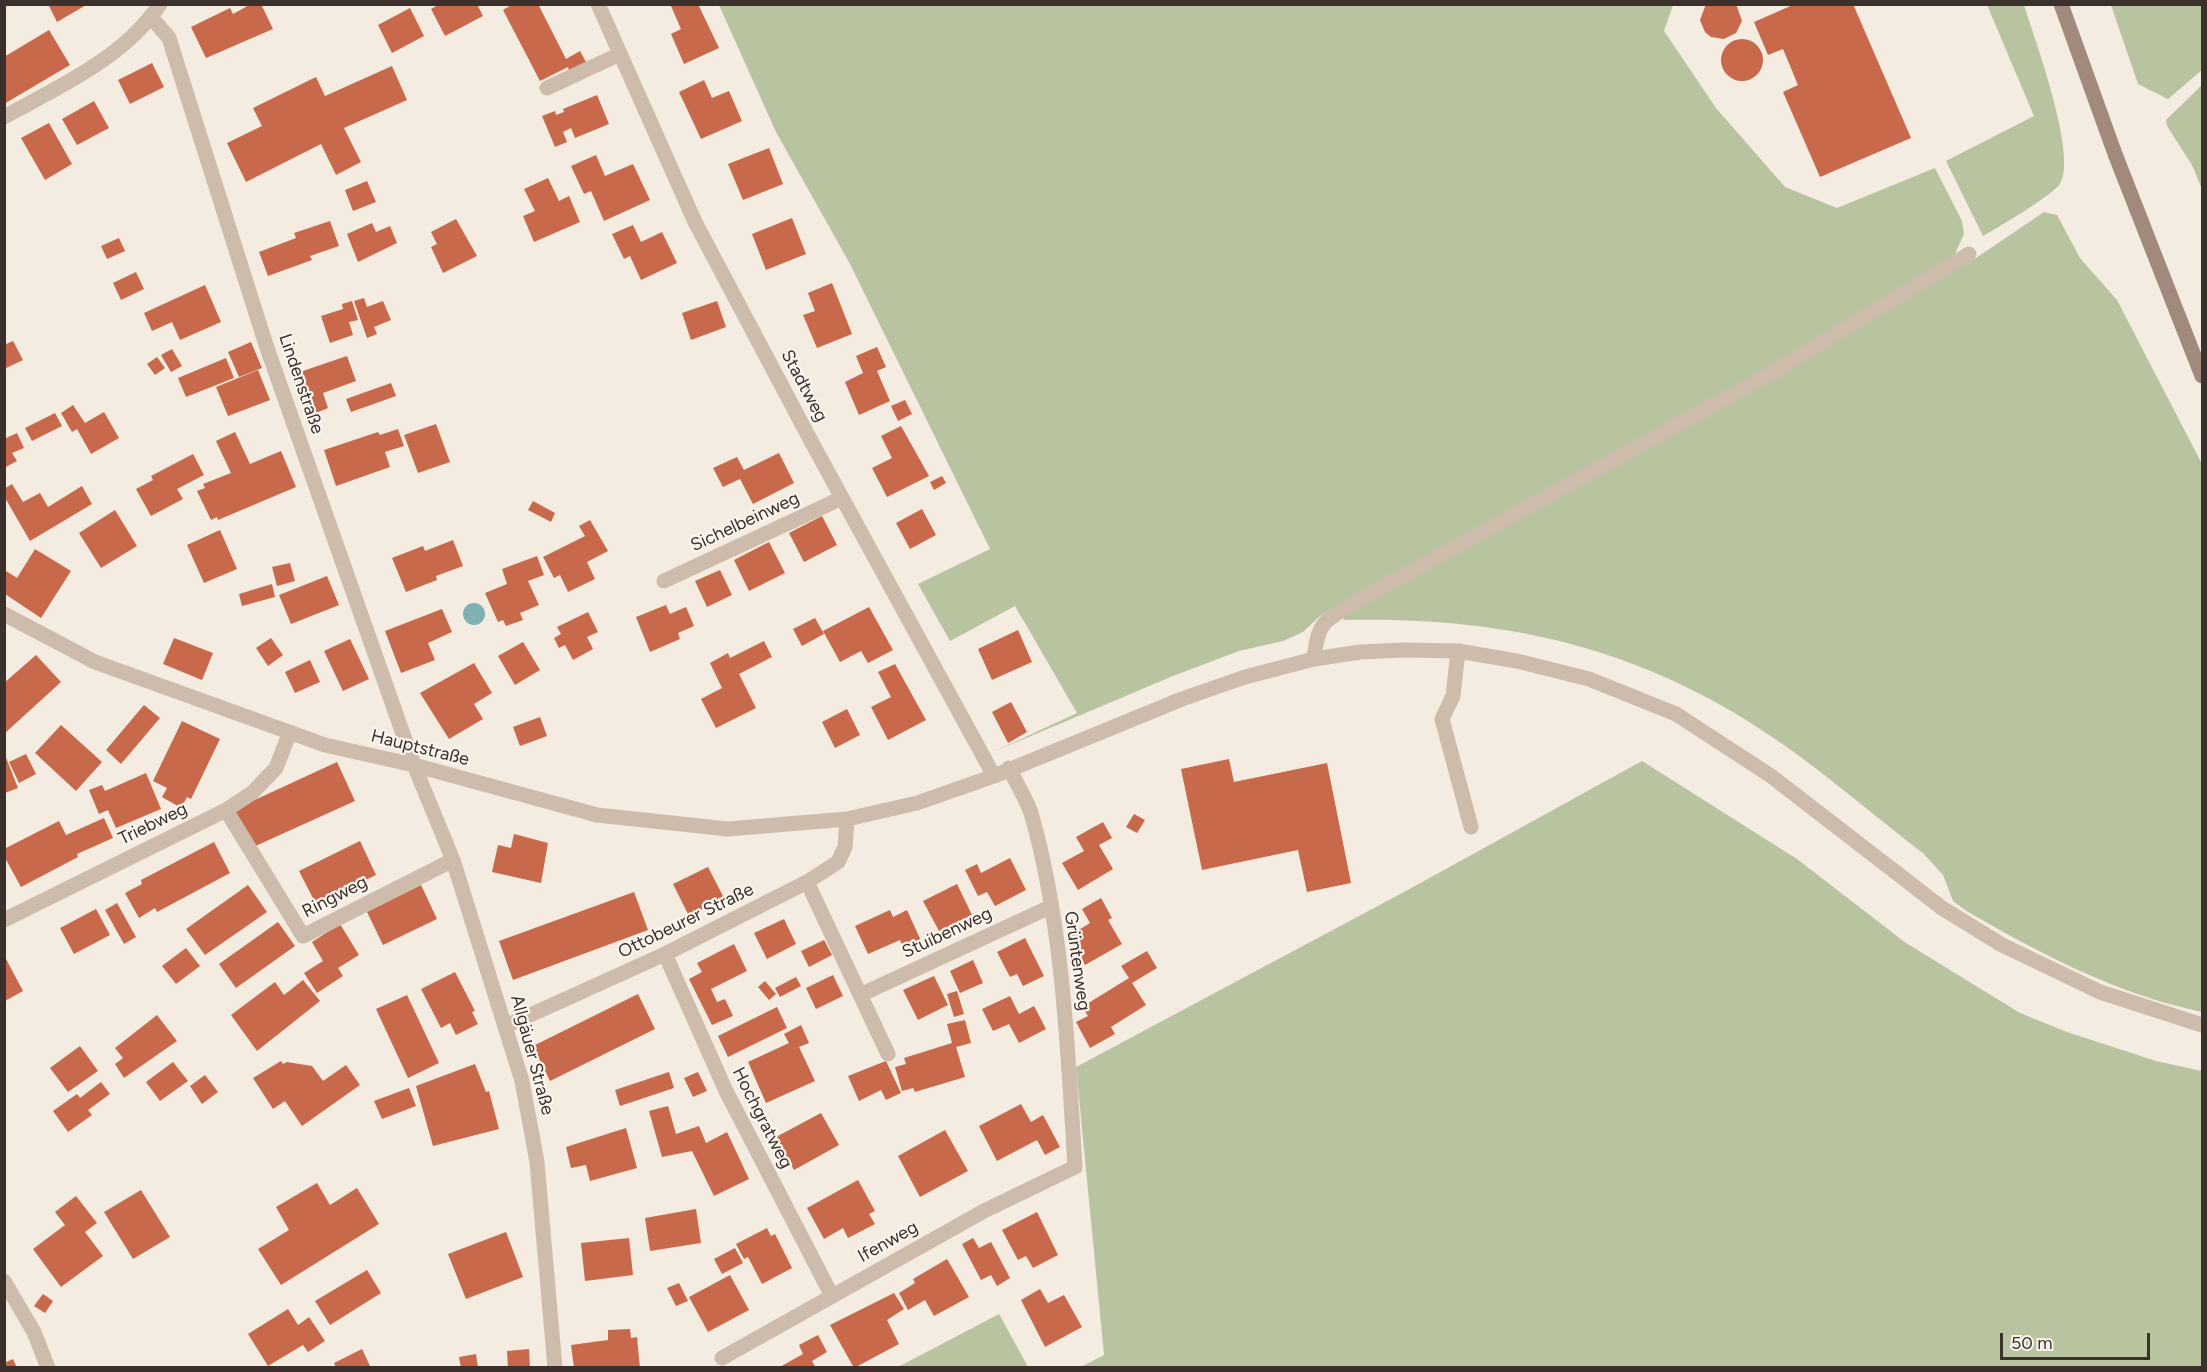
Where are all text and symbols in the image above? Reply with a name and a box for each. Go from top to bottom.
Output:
street label: Lindenstraße [274,331,328,437]
street label: Stadtweg [776,346,832,426]
street label: Sichelbeinweg [687,487,803,557]
street label: Hauptstraße [369,725,471,771]
street label: Triebweg [115,798,191,850]
street label: Ringweg [299,871,371,923]
street label: Ottobeurer Straße [615,879,757,963]
street label: Stuibenweg [899,903,995,963]
street label: Grüntenweg [1059,910,1095,1012]
street label: Allgäuer Straße [506,993,558,1117]
street label: Hochgratweg [727,1064,797,1172]
street label: Ifenweg [854,1217,922,1267]
scale bar [2003,1321,2153,1359]
text: 50 m [2011,1332,2053,1354]

